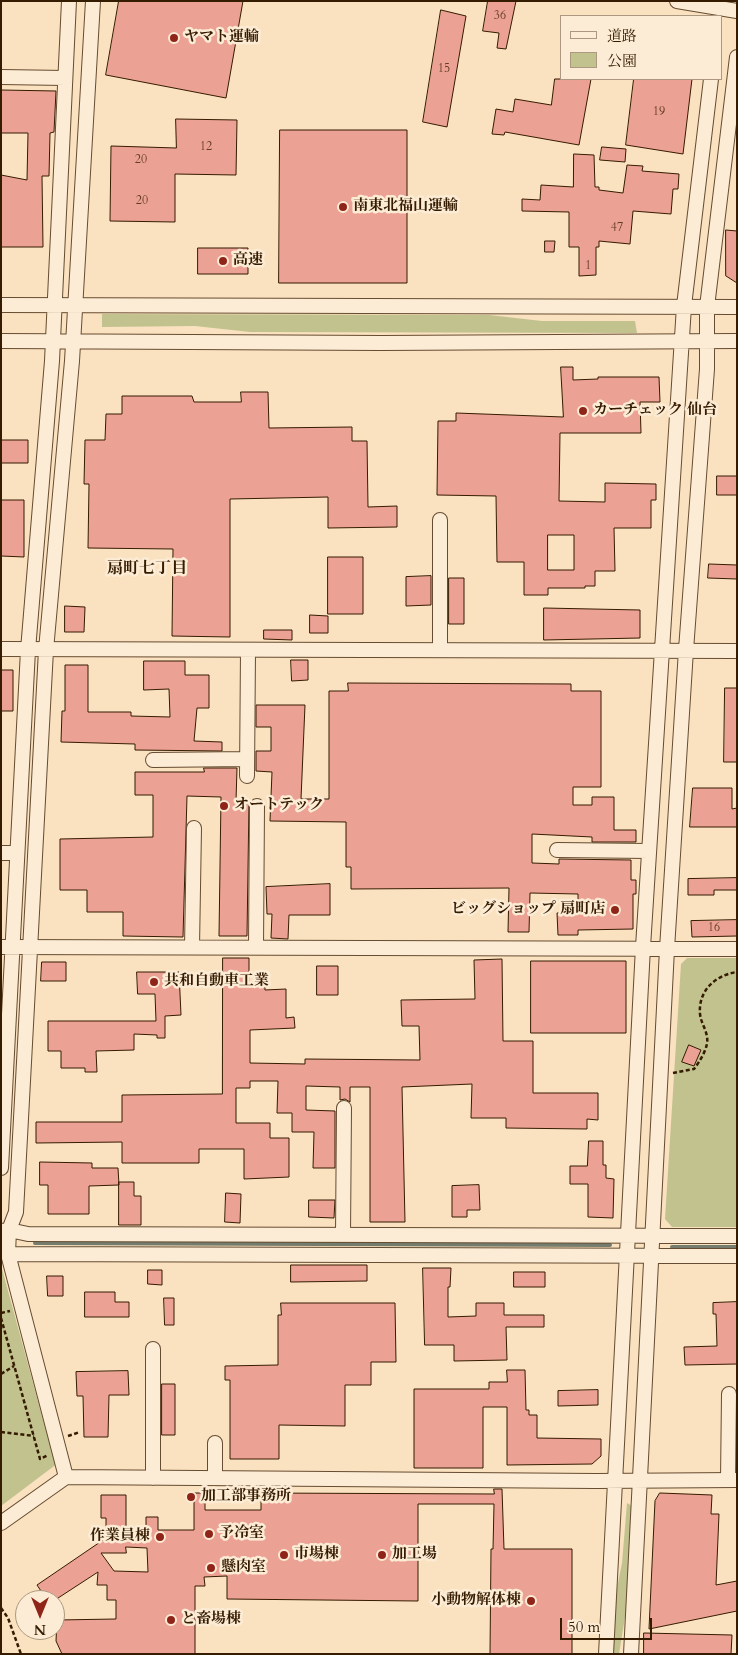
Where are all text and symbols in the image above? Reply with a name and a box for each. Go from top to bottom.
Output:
house number: 36 [494,9,506,23]
legend [560,15,723,80]
text: 道路 [607,26,637,46]
place label: ヤマト運輸 [184,29,259,47]
marker: ヤマト運輸 [168,32,180,44]
text: 公園 [607,51,637,71]
house number: 15 [438,62,450,76]
house number: 19 [653,105,665,119]
house number: 12 [200,140,212,154]
house number: 20 [135,153,147,167]
house number: 20 [136,194,148,208]
place label: 南東北福山運輸 [353,198,458,216]
marker: 南東北福山運輸 [337,201,349,213]
house number: 47 [611,221,623,235]
place label: 高速 [233,252,263,270]
marker: 高速 [217,255,229,267]
house number: 1 [585,259,591,273]
place label: カーチェック 仙台 [593,402,717,420]
marker: カーチェック 仙台 [577,405,589,417]
district label: 扇町七丁目 [107,559,187,579]
place label: オートテック [234,797,324,815]
marker: オートテック [218,800,230,812]
place label: ビッグショップ 扇町店 [451,901,605,919]
marker: ビッグショップ 扇町店 [609,904,621,916]
house number: 16 [708,921,720,935]
place label: 共和自動車工業 [164,973,269,991]
marker: 共和自動車工業 [148,976,160,988]
place label: 加工部事務所 [201,1488,291,1506]
marker: 加工部事務所 [185,1491,197,1503]
place label: 予冷室 [219,1525,264,1543]
place label: 作業員棟 [90,1528,150,1546]
marker: 予冷室 [203,1528,215,1540]
marker: 作業員棟 [154,1531,166,1543]
place label: 市場棟 [294,1546,339,1564]
place label: 加工場 [392,1546,437,1564]
marker: 市場棟 [278,1549,290,1561]
marker: 加工場 [376,1549,388,1561]
place label: 懸肉室 [221,1559,266,1577]
marker: 懸肉室 [205,1562,217,1574]
north arrow [15,1590,65,1640]
place label: 小動物解体棟 [431,1592,521,1610]
marker: 小動物解体棟 [525,1595,537,1607]
scale bar [563,1608,656,1640]
place label: と畜場棟 [181,1611,241,1629]
marker: と畜場棟 [165,1614,177,1626]
text: 50 m [568,1617,600,1637]
text: N [34,1620,46,1639]

